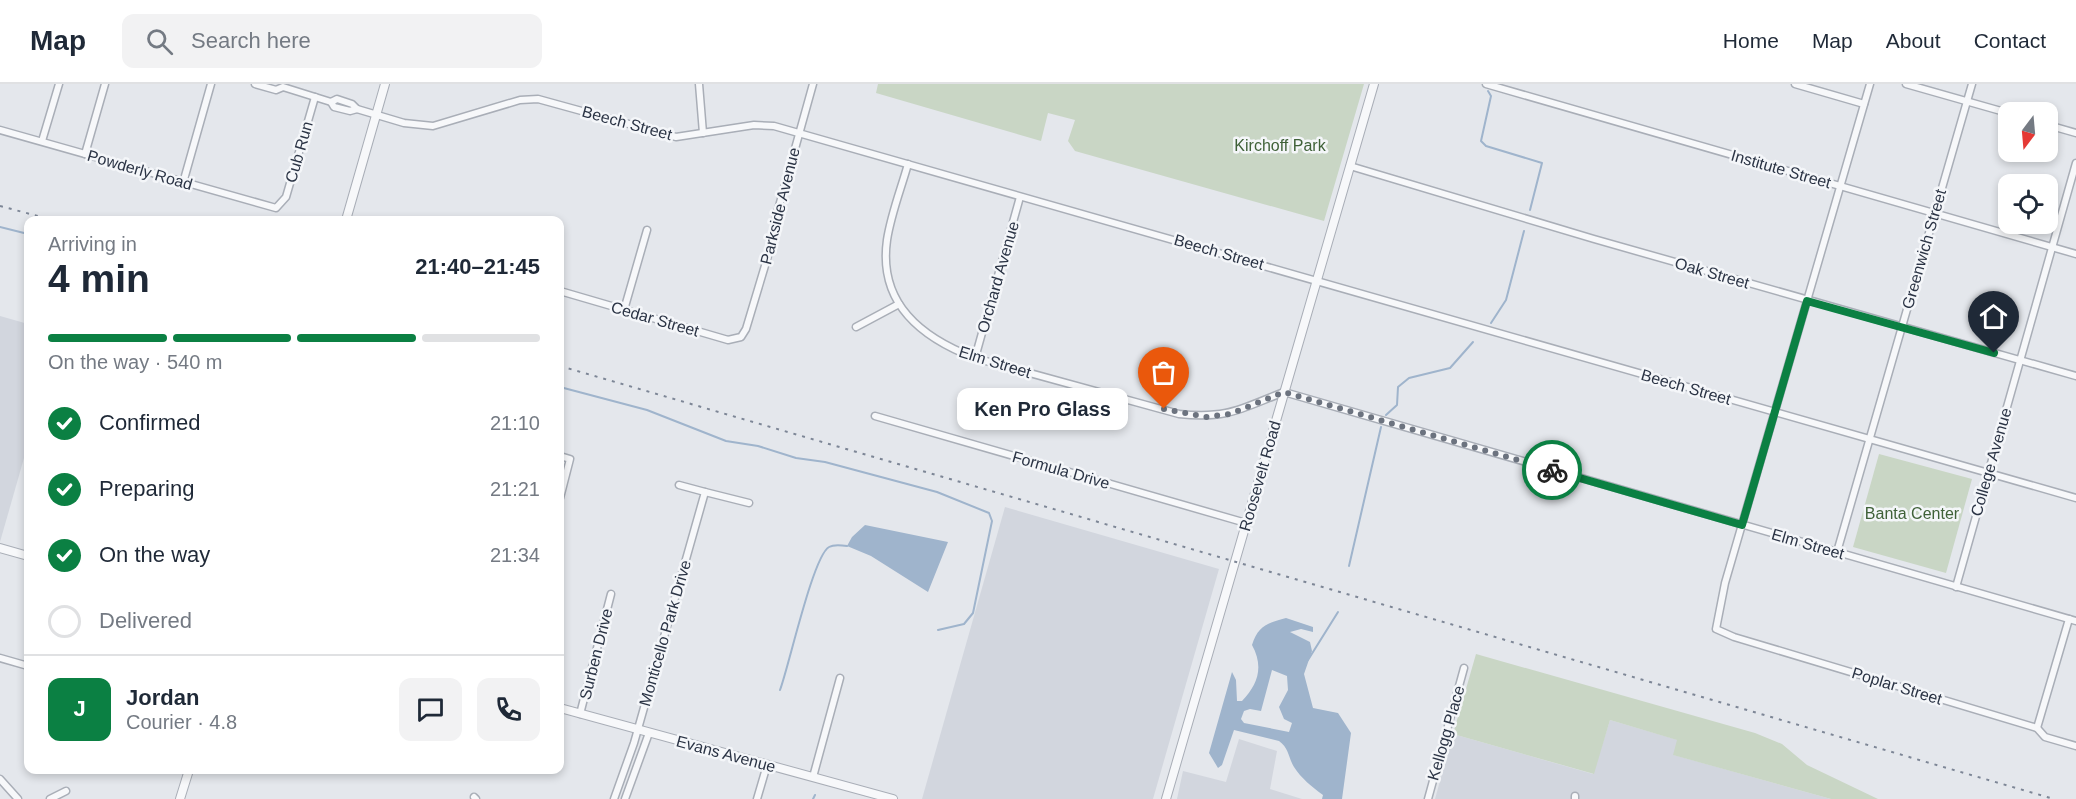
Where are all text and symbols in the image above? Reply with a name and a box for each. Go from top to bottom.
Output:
search box [122,14,542,68]
text: Map [30,25,86,56]
icon: search [143,25,176,58]
text: Search here [191,28,311,53]
text: Home [1723,29,1779,52]
text: Map [1812,29,1853,52]
text: About [1886,29,1941,52]
text: Contact [1974,29,2046,52]
north arrow [1998,102,2058,162]
map controls [1998,102,2058,234]
street label: Beech Street [580,103,674,143]
street label: Cub Run [282,119,316,185]
park label: Kirchoff Park [1234,137,1327,154]
street label: Parkside Avenue [757,146,803,266]
street label: Powderly Road [86,147,194,193]
street label: Institute Street [1729,147,1833,192]
button: locate [1998,174,2058,234]
street label: Greenwich Street [1899,187,1949,311]
street label: Orchard Avenue [974,219,1022,335]
street label: Beech Street [1172,231,1266,273]
text: Arriving in [48,233,137,255]
text: 21:40–21:45 [415,254,540,279]
street label: Oak Street [1673,254,1752,292]
text: 4 min [48,257,150,300]
pin [1968,291,2019,353]
street label: Cedar Street [609,298,701,340]
icon: home [1977,300,2010,333]
street label: Elm Street [957,343,1034,381]
pin [1138,347,1189,409]
text: On the way · 540 m [48,351,223,373]
icon: bag [1147,356,1180,389]
street label: Beech Street [1639,366,1733,408]
callout: Ken Pro Glass [957,388,1128,430]
text: Ken Pro Glass [974,398,1111,420]
street label: College Avenue [1967,406,2015,518]
icon: check [48,407,81,440]
text: Confirmed [99,410,200,435]
text: 21:10 [490,412,540,434]
street label: Roosevelt Road [1236,419,1284,533]
courier [1522,440,1582,500]
street label: Formula Drive [1010,448,1112,492]
icon: bike [1536,454,1569,487]
icon: check [48,473,81,506]
text: Preparing [99,476,194,501]
text: 21:21 [490,478,540,500]
park label: Banta Center [1865,505,1960,522]
street label: Elm Street [1770,526,1847,563]
icon: check [48,539,81,572]
text: On the way [99,542,210,567]
text: 21:34 [490,544,540,566]
street label: Monticello Park Drive [636,558,694,708]
street label: Surben Drive [576,607,616,701]
text: Delivered [99,608,192,633]
street label: Poplar Street [1850,664,1945,708]
button: chat [399,678,462,741]
button: phone [477,678,540,741]
street label: Kellogg Place [1424,684,1468,782]
text: Jordan [126,685,199,710]
text: J [73,696,86,721]
text: Courier · 4.8 [126,711,237,733]
street label: Evans Avenue [675,733,778,775]

